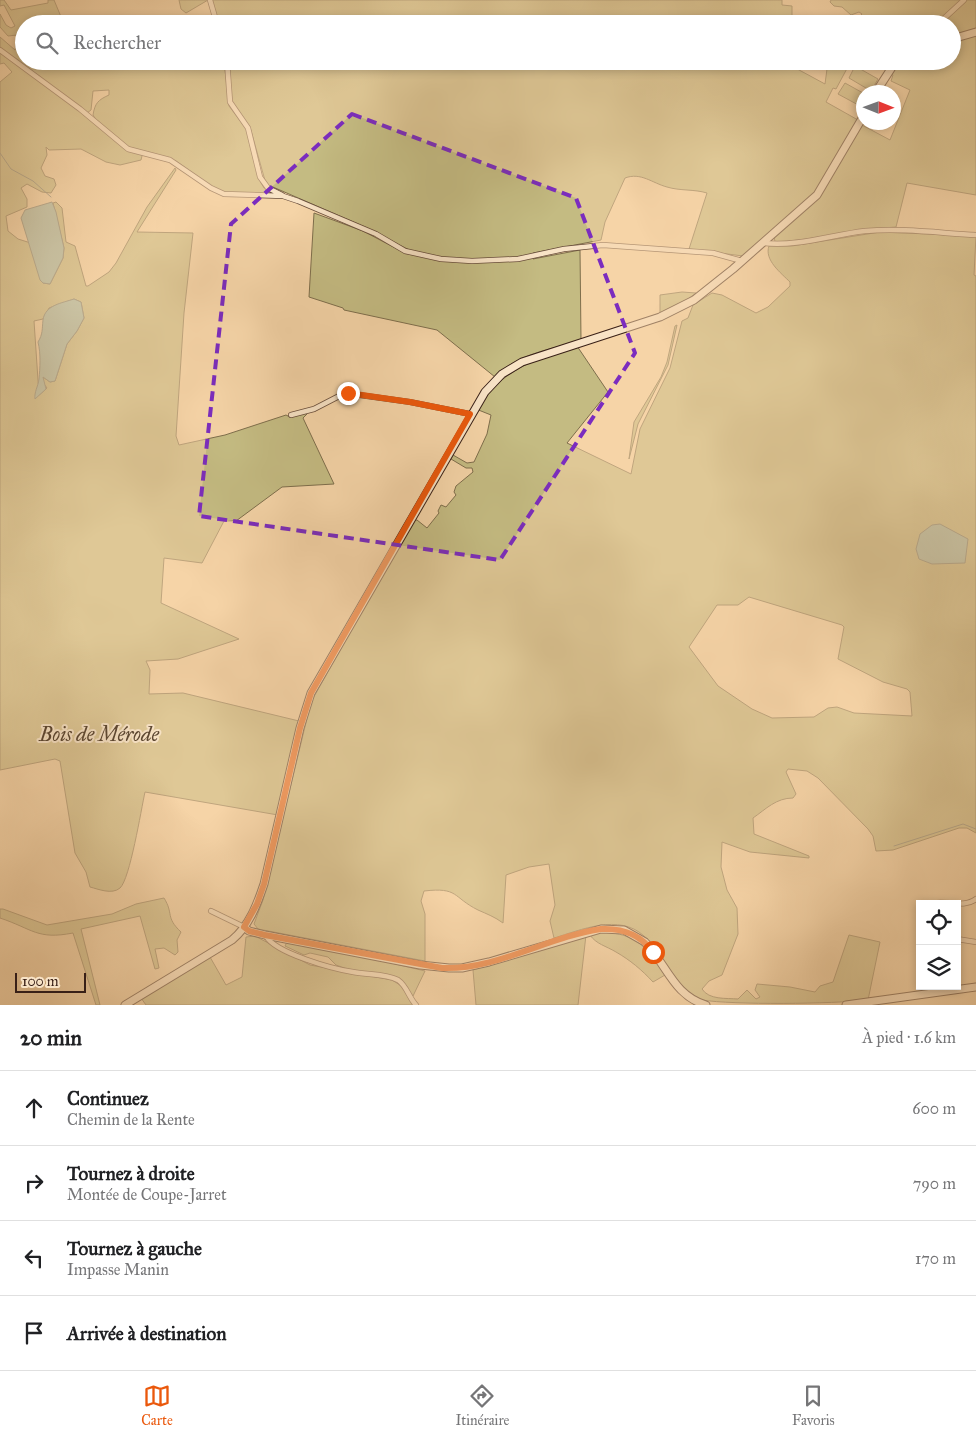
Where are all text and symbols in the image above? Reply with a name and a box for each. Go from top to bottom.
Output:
search box [15,15,961,70]
icon: search [33,29,61,57]
text: Rechercher [73,31,161,54]
north arrow [856,85,901,130]
route end [337,382,360,405]
park label: Bois de Mérode [38,722,159,746]
map controls [916,900,961,990]
button: locate [916,900,961,945]
route start [642,941,665,964]
button: layers [916,945,961,990]
scale bar [15,970,86,993]
text: 100 m [22,973,59,990]
text: 20 min [20,1025,82,1051]
text: À pied · 1.6 km [862,1028,956,1047]
text: Continuez [67,1087,149,1110]
icon: ahead [20,1094,48,1122]
text: 600 m [912,1099,956,1118]
text: Chemin de la Rente [67,1110,195,1129]
text: Tournez à droite [67,1162,195,1185]
icon: right [20,1169,48,1197]
text: 790 m [913,1174,956,1193]
text: Montée de Coupe-Jarret [67,1185,227,1204]
text: Tournez à gauche [67,1237,202,1260]
icon: left [20,1244,48,1272]
text: 170 m [915,1249,956,1268]
text: Impasse Manin [67,1260,169,1279]
icon: arrive [20,1319,48,1347]
text: Arrivée à destination [67,1322,226,1345]
tab: Carte [141,1382,173,1429]
tab: Itinéraire [456,1382,509,1429]
tab: Favoris [792,1382,835,1429]

